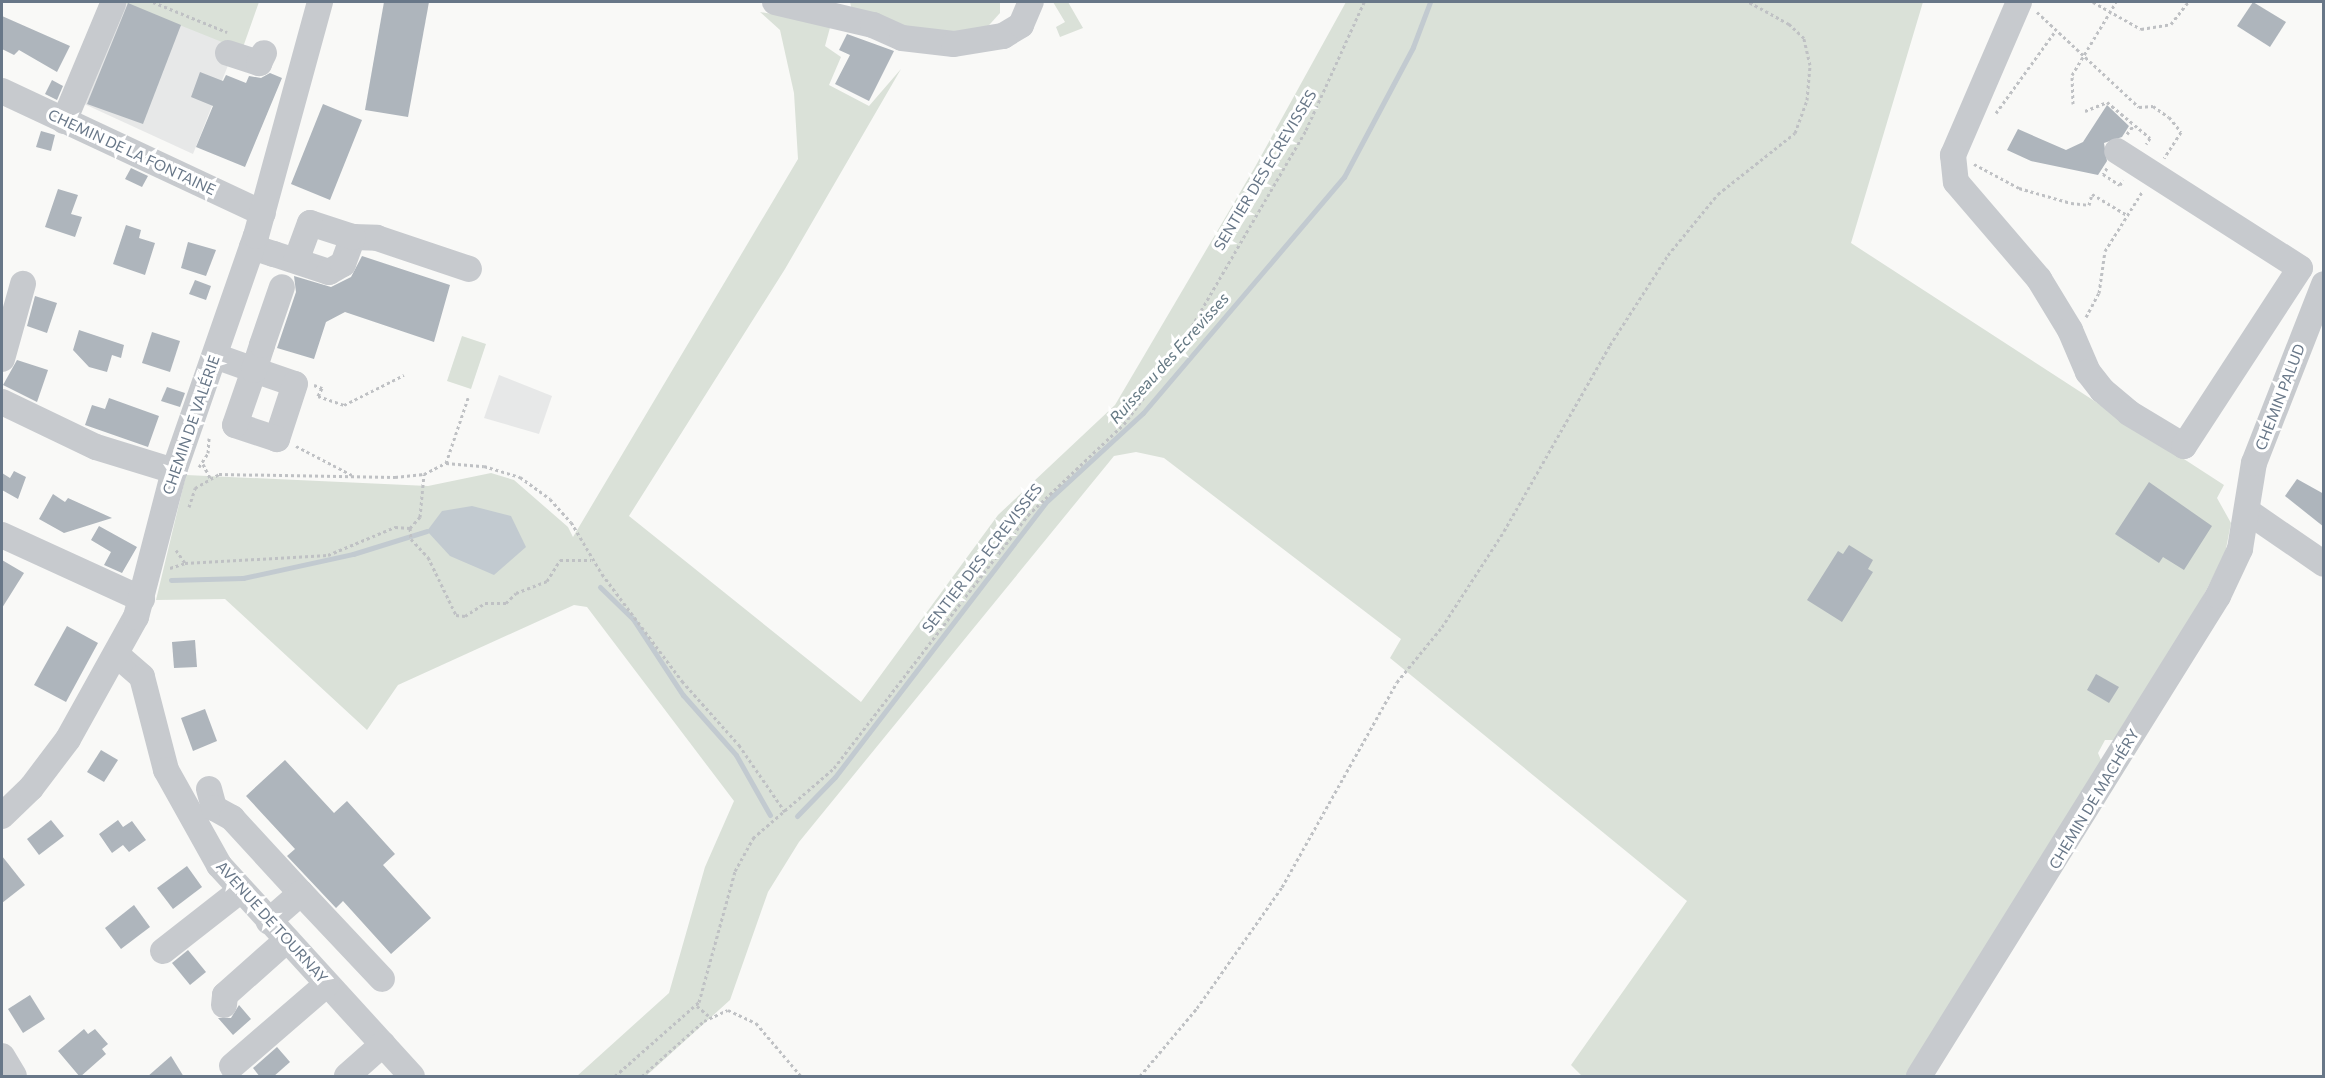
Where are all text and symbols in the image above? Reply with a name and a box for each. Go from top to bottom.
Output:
street label: SENTIER DES ECREVISSES [1210,86,1320,254]
street label: CHEMIN DE LA FONTAINE [45,105,219,199]
water label: Ruisseau des Ecrevisses [1105,289,1233,427]
street label: CHEMIN PALUD [2251,341,2309,453]
street label: CHEMIN DE VALÉRIE [159,353,223,497]
street label: SENTIER DES ECREVISSES [918,480,1046,636]
street label: CHEMIN DE MACHÉRY [2045,726,2143,872]
street label: AVENUE DE TOURNAY [213,857,331,987]

